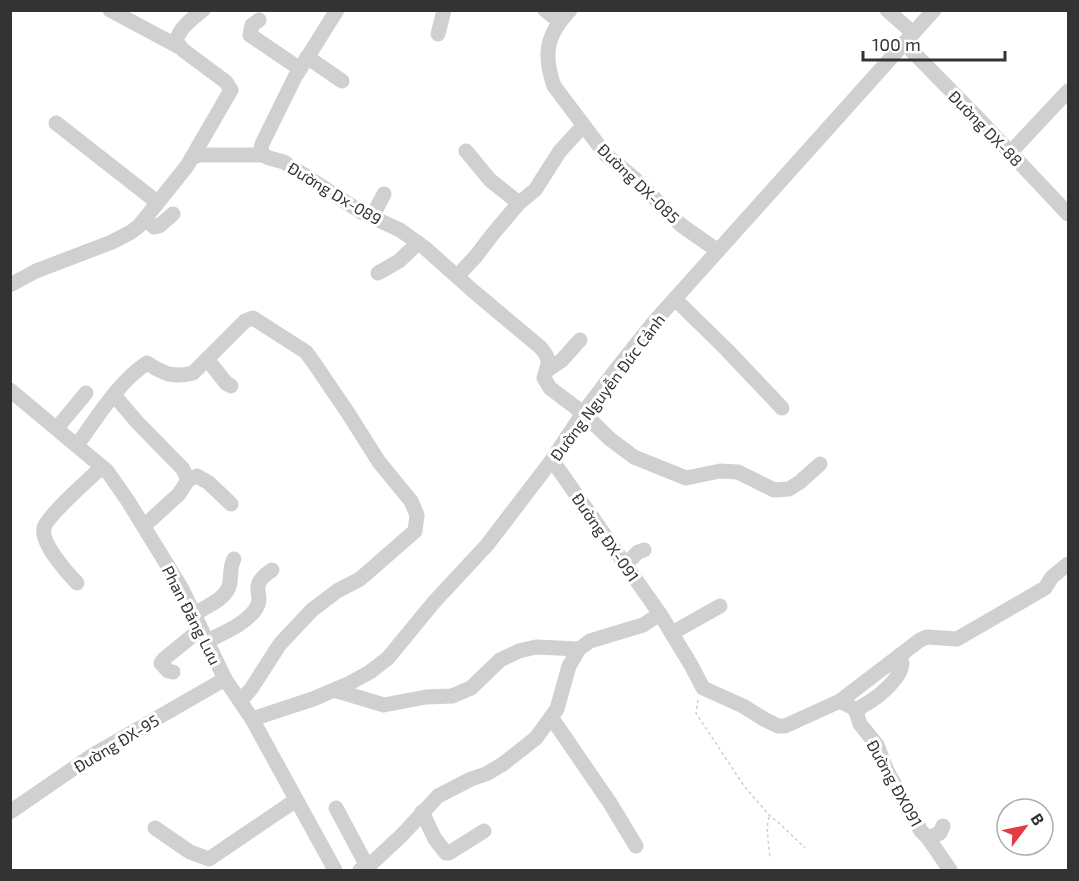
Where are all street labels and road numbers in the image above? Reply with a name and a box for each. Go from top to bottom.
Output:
street label: Đường DX-88 [945,86,1027,170]
street label: Đường DX-085 [594,139,684,227]
street label: Đường Dx-089 [285,158,385,228]
street label: Đường Nguyễn Đức Cảnh [546,310,668,464]
street label: Đường ĐX-091 [569,489,643,585]
street label: Phan Đăng Lưu [159,562,225,668]
street label: Đường ĐX-95 [70,710,162,776]
street label: Đường ĐX091 [863,736,927,830]

